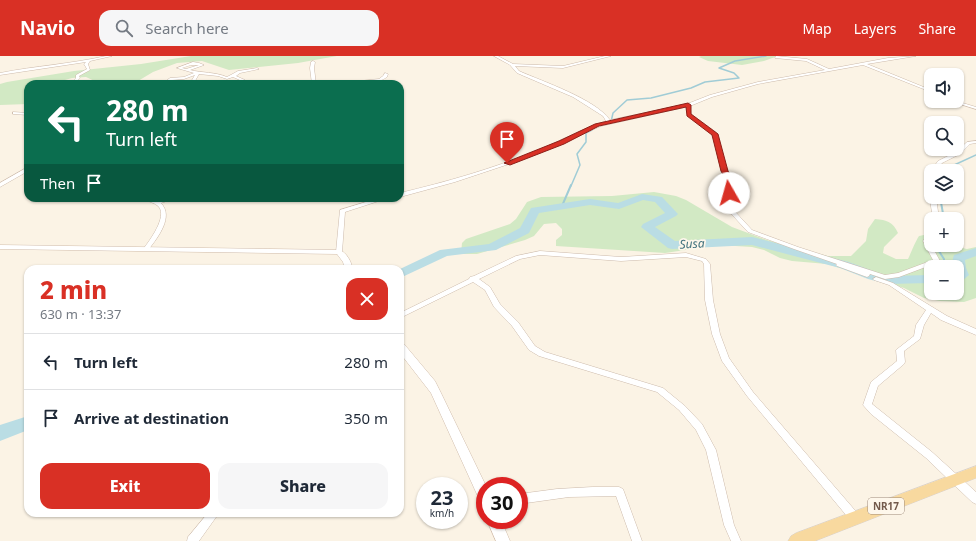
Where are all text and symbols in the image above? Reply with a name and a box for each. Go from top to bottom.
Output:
search box [99,10,379,46]
text: Navio [20,15,75,41]
icon: search [113,17,135,39]
text: Search here [145,18,229,38]
text: Map [803,19,832,38]
text: Layers [854,19,896,38]
text: Share [918,19,956,38]
map controls [924,68,964,300]
button: sound [924,68,964,108]
text: 280 m [106,91,189,129]
icon: left [40,96,92,148]
button: search [924,116,964,156]
pin [490,122,524,163]
text: Turn left [106,127,177,151]
icon: arrive [496,128,518,150]
button: layers [924,164,964,204]
icon: arrive [83,172,105,194]
position arrow [708,172,750,214]
text: Then [40,173,75,193]
button: + [924,212,964,252]
water label: Susa [679,234,705,253]
button: − [924,260,964,300]
text: 2 min [40,273,107,306]
button: close [346,278,388,320]
text: 630 m · 13:37 [40,305,121,323]
icon: left [40,351,62,373]
text: Turn left [74,352,138,372]
text: 280 m [344,352,388,372]
icon: arrive [40,407,62,429]
text: Arrive at destination [74,408,229,428]
text: 350 m [344,408,388,428]
button: Exit [40,463,210,509]
button: Share [218,463,388,509]
speed limit sign: 30 [476,477,528,529]
text: 23 [431,484,453,511]
road number: NR17 [868,498,904,514]
text: km/h [430,506,454,520]

